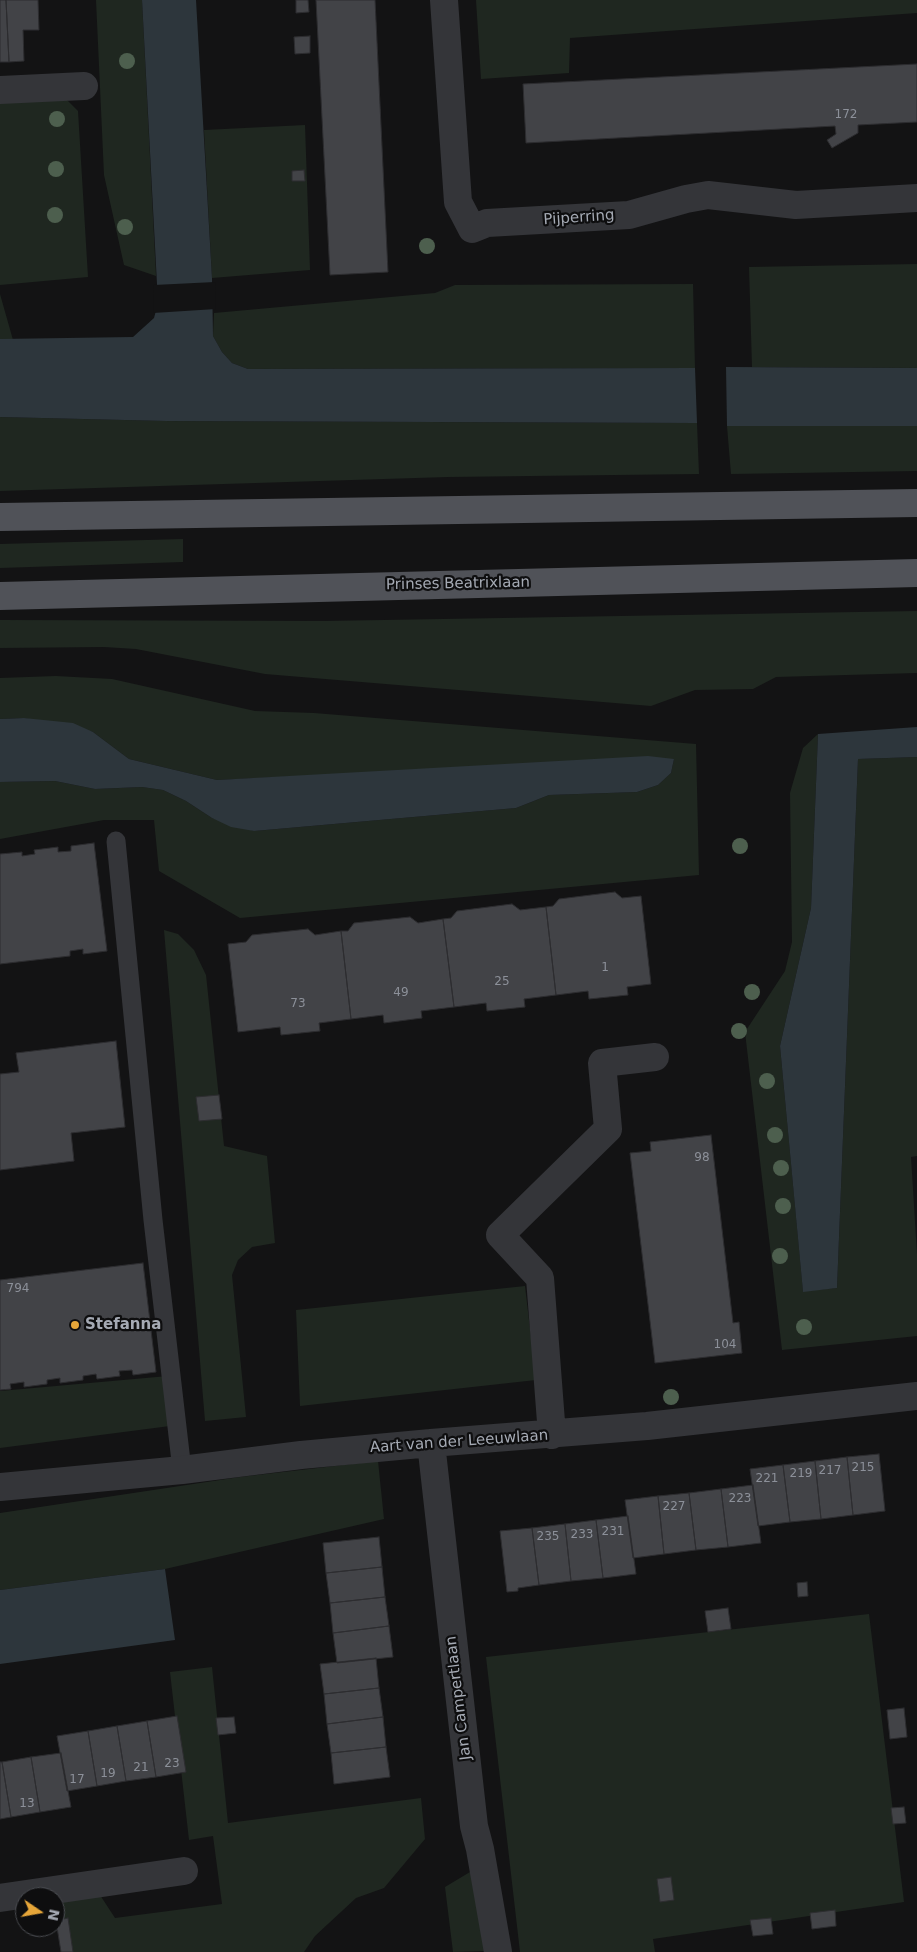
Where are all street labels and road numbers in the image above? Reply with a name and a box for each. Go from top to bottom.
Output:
street label: Pijperring [543,207,615,229]
street label: Prinses Beatrixlaan [386,574,530,594]
street label: Aart van der Leeuwlaan [369,1427,549,1457]
street label: Jan Campertlaan [442,1635,476,1761]

